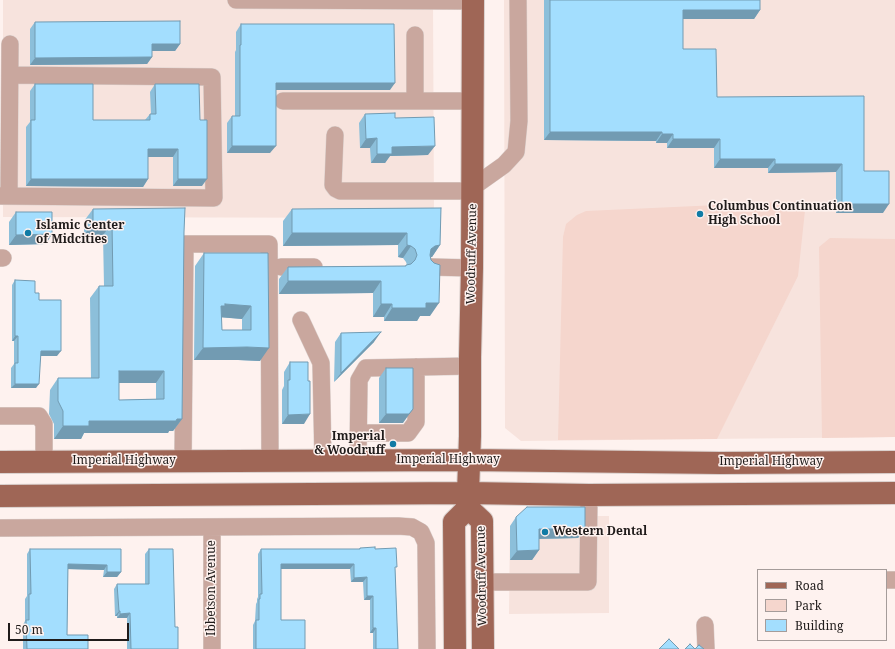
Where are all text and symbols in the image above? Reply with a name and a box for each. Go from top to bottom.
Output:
place label: Columbus Continuation High School [708,200,852,228]
street label: Woodruff Avenue [464,203,480,305]
marker: Columbus Continuation High School [695,209,705,219]
place label: Islamic Center of Midcities [36,219,124,247]
marker: Islamic Center of Midcities [23,228,33,238]
place label: Imperial & Woodruff [314,430,385,458]
marker: Imperial & Woodruff [388,439,398,449]
street label: Imperial Highway [396,453,500,467]
street label: Imperial Highway [72,454,176,468]
street label: Imperial Highway [719,455,823,469]
street label: Woodruff Avenue [474,525,490,627]
place label: Western Dental [553,525,647,539]
marker: Western Dental [540,527,550,537]
street label: Ibbetson Avenue [205,540,219,636]
legend [757,569,887,641]
text: Road [795,577,824,594]
text: Park [795,597,822,614]
scale bar [10,615,131,641]
text: Building [795,617,843,634]
text: 50 m [15,621,43,638]

